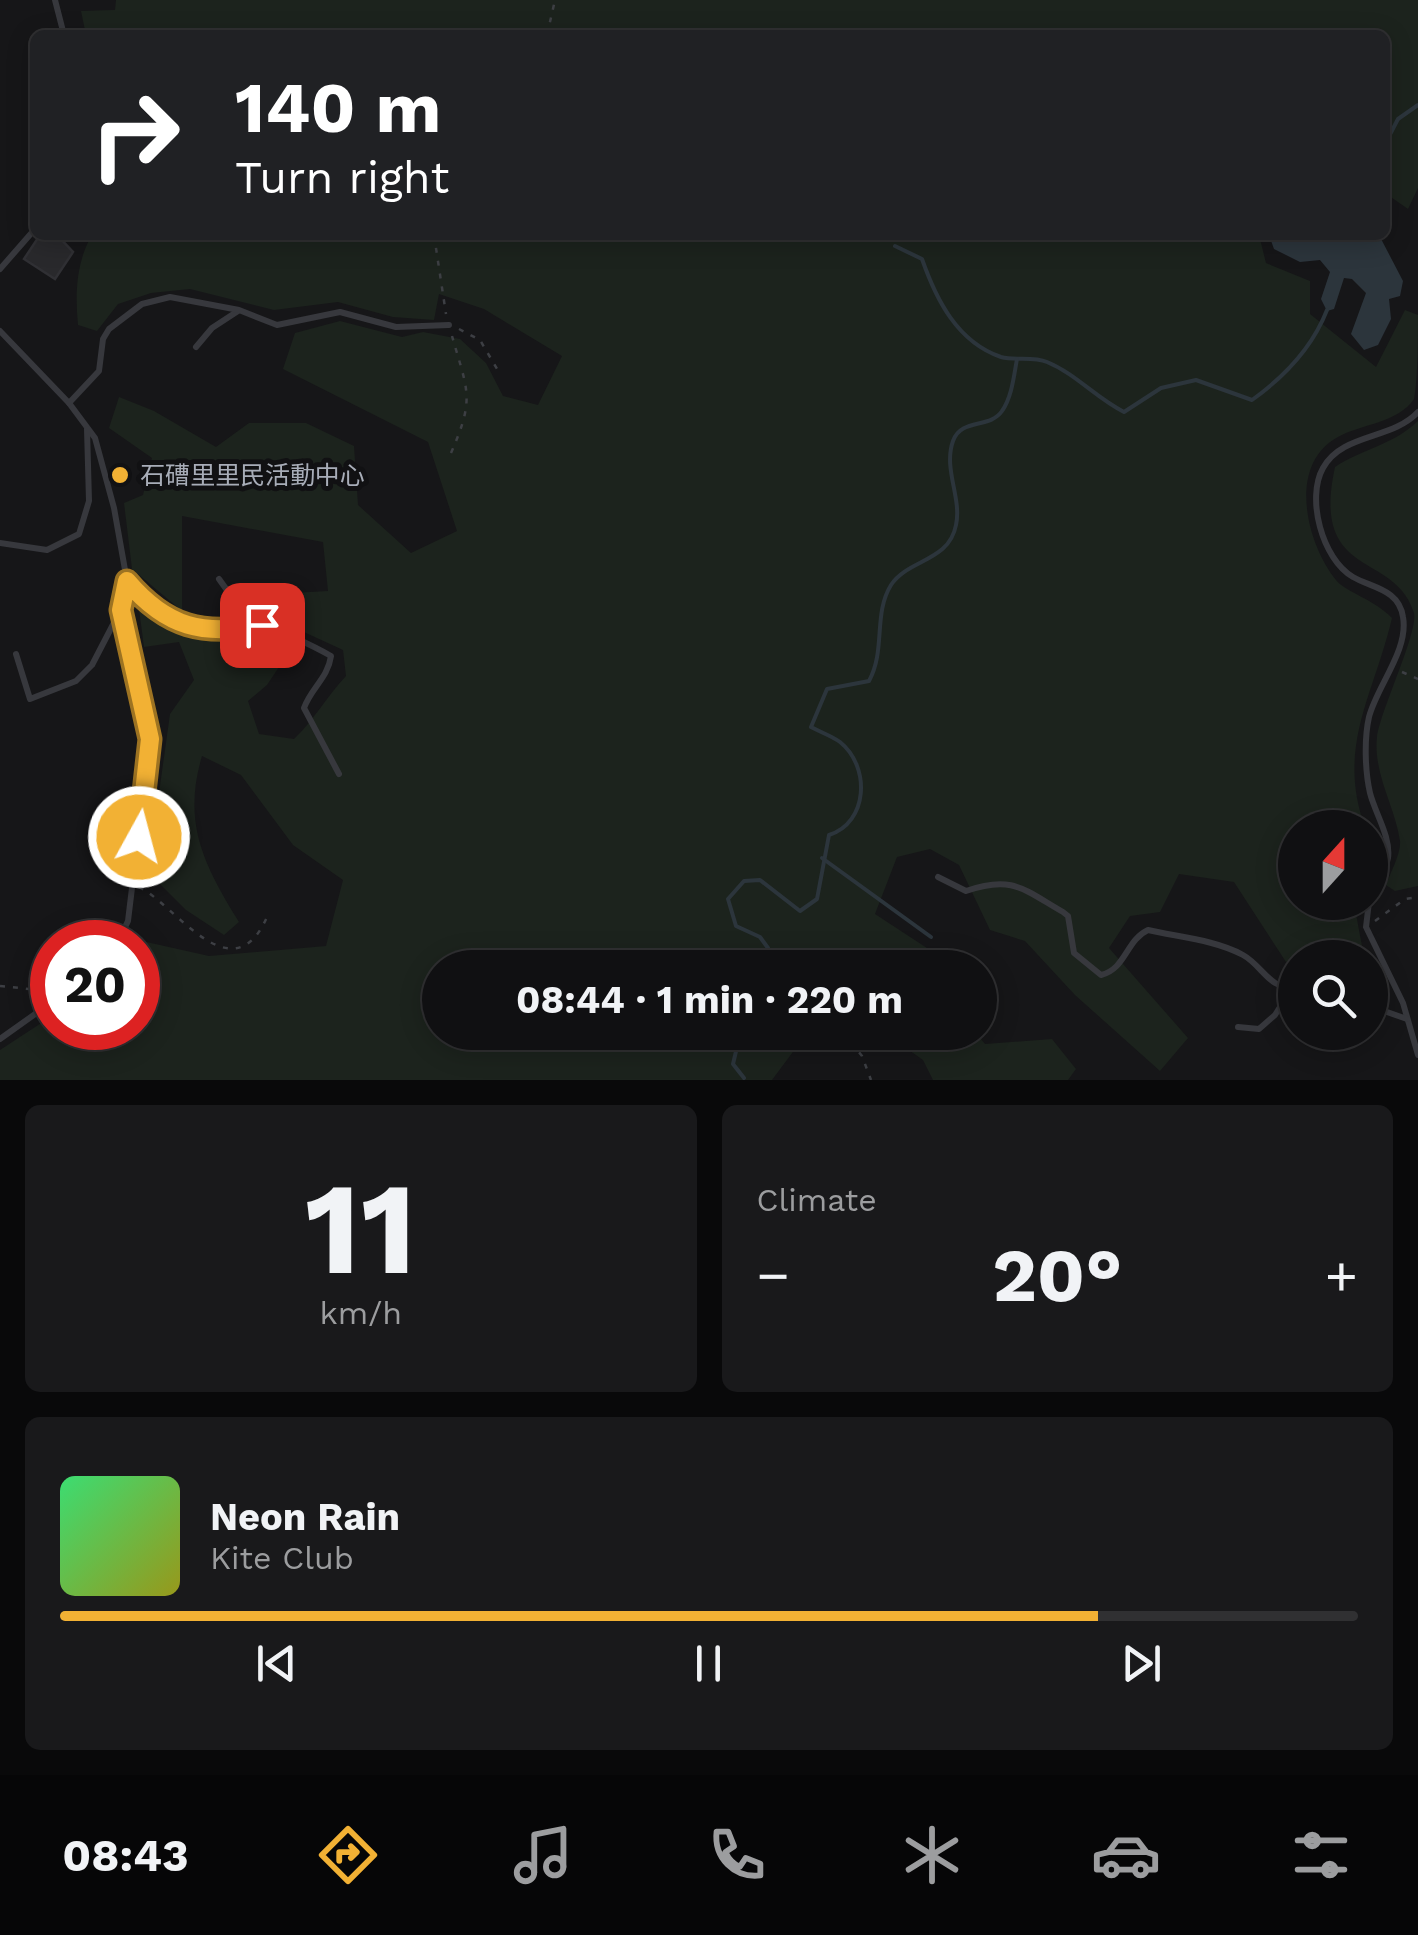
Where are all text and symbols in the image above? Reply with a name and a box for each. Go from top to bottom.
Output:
text: 140 m [235,67,441,149]
icon: right [70,70,200,200]
text: Turn right [235,151,449,204]
place label: 石𥕢里里民活動中心 [140,461,365,490]
marker: 石𥕢里里民活動中心 [109,464,131,486]
pin [220,583,305,668]
icon: arrive [235,598,290,653]
position arrow [87,785,191,889]
north arrow [1278,810,1388,920]
map controls [1278,810,1388,1050]
speed limit sign: 20 [30,920,160,1050]
button: search [1278,940,1388,1050]
text: 08:44 · 1 min · 220 m [516,978,903,1022]
text: 11 [305,1152,417,1305]
text: Climate [757,1181,877,1219]
text: 20° [992,1231,1122,1319]
text: − [757,1243,790,1307]
text: + [1325,1243,1358,1307]
text: km/h [320,1294,402,1332]
text: Neon Rain [210,1495,400,1539]
text: Kite Club [210,1539,354,1577]
icon: previous [249,1636,304,1691]
icon: pause [681,1636,736,1691]
icon: next [1114,1636,1169,1691]
icon: directions [313,1820,383,1890]
icon: music [508,1820,578,1890]
icon: phone [702,1820,772,1890]
icon: climate [897,1820,967,1890]
icon: car [1091,1820,1161,1890]
icon: filters [1286,1820,1356,1890]
text: 08:43 [62,1829,189,1882]

